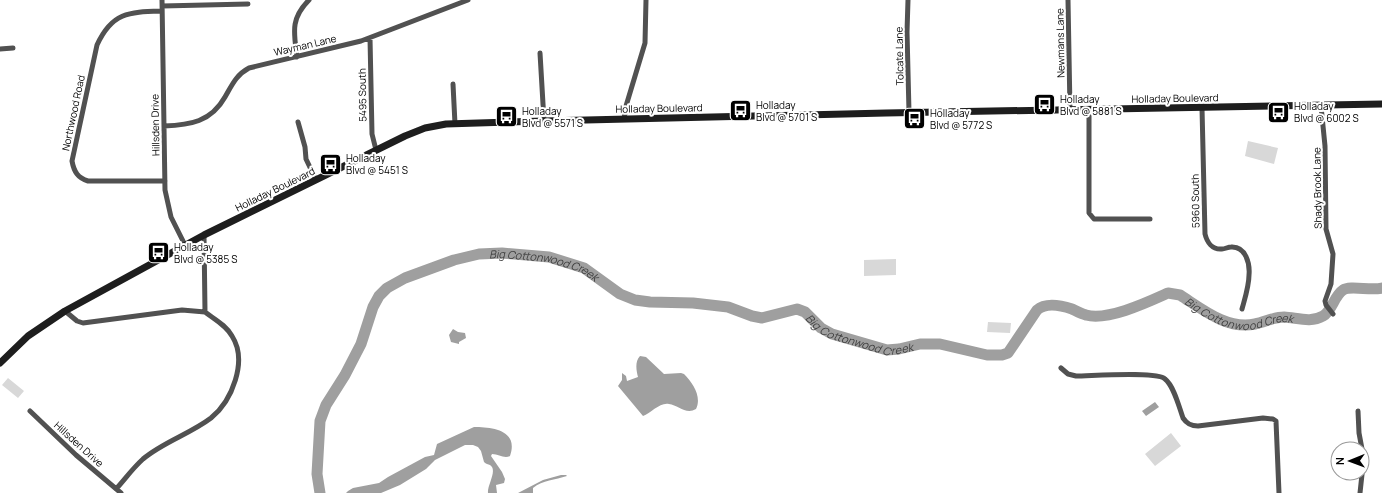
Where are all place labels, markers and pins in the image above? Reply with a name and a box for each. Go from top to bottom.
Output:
bus stop icon: Holladay Blvd @ 5881 S [1031,92,1057,118]
place label: Holladay Blvd @ 5881 S [1060,92,1122,118]
bus stop icon: Holladay Blvd @ 5701 S [727,98,753,124]
place label: Holladay Blvd @ 5701 S [756,98,817,124]
bus stop icon: Holladay Blvd @ 6002 S [1266,99,1292,125]
place label: Holladay Blvd @ 6002 S [1294,99,1359,125]
bus stop icon: Holladay Blvd @ 5571 S [494,104,520,130]
place label: Holladay Blvd @ 5571 S [522,104,583,130]
bus stop icon: Holladay Blvd @ 5772 S [902,106,928,132]
place label: Holladay Blvd @ 5772 S [930,106,992,132]
bus stop icon: Holladay Blvd @ 5451 S [318,151,344,177]
place label: Holladay Blvd @ 5451 S [346,151,408,177]
bus stop icon: Holladay Blvd @ 5385 S [146,240,172,266]
place label: Holladay Blvd @ 5385 S [174,240,237,266]

